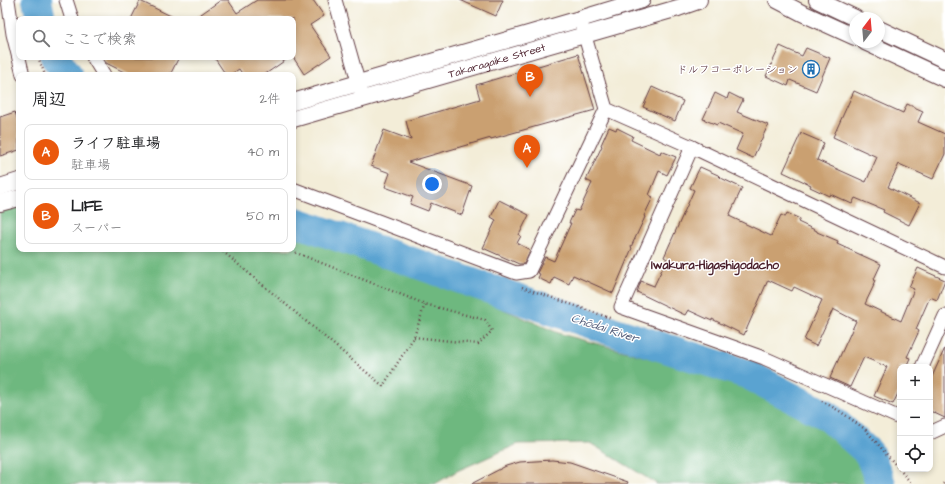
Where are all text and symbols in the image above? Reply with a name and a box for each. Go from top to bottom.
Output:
north arrow [849,12,885,48]
search box [16,16,296,60]
icon: search [30,27,52,49]
text: ここで検索 [62,29,137,50]
street label: Takaragaike Street [446,39,548,82]
building icon: ドルフコーポレーション [801,59,821,79]
place label: ドルフコーポレーション [677,62,798,77]
pin: B [517,64,543,97]
text: 周辺 [32,88,66,112]
text: 2件 [260,90,280,108]
text: ライフ駐車場 [71,133,161,154]
pin: A [514,135,540,168]
text: A [42,143,50,161]
text: 40 m [247,143,279,161]
text: 駐車場 [71,156,110,174]
your location [422,174,442,194]
text: LIFE [71,196,103,217]
text: B [41,207,51,225]
text: 50 m [246,207,279,225]
text: スーパー [71,219,122,237]
district label: Iwakura-Higashigodacho [651,257,779,276]
water label: Chōdai River [569,310,642,348]
map controls [897,364,933,472]
button: + [897,364,933,400]
button: − [897,400,933,436]
button: locate [897,436,933,472]

